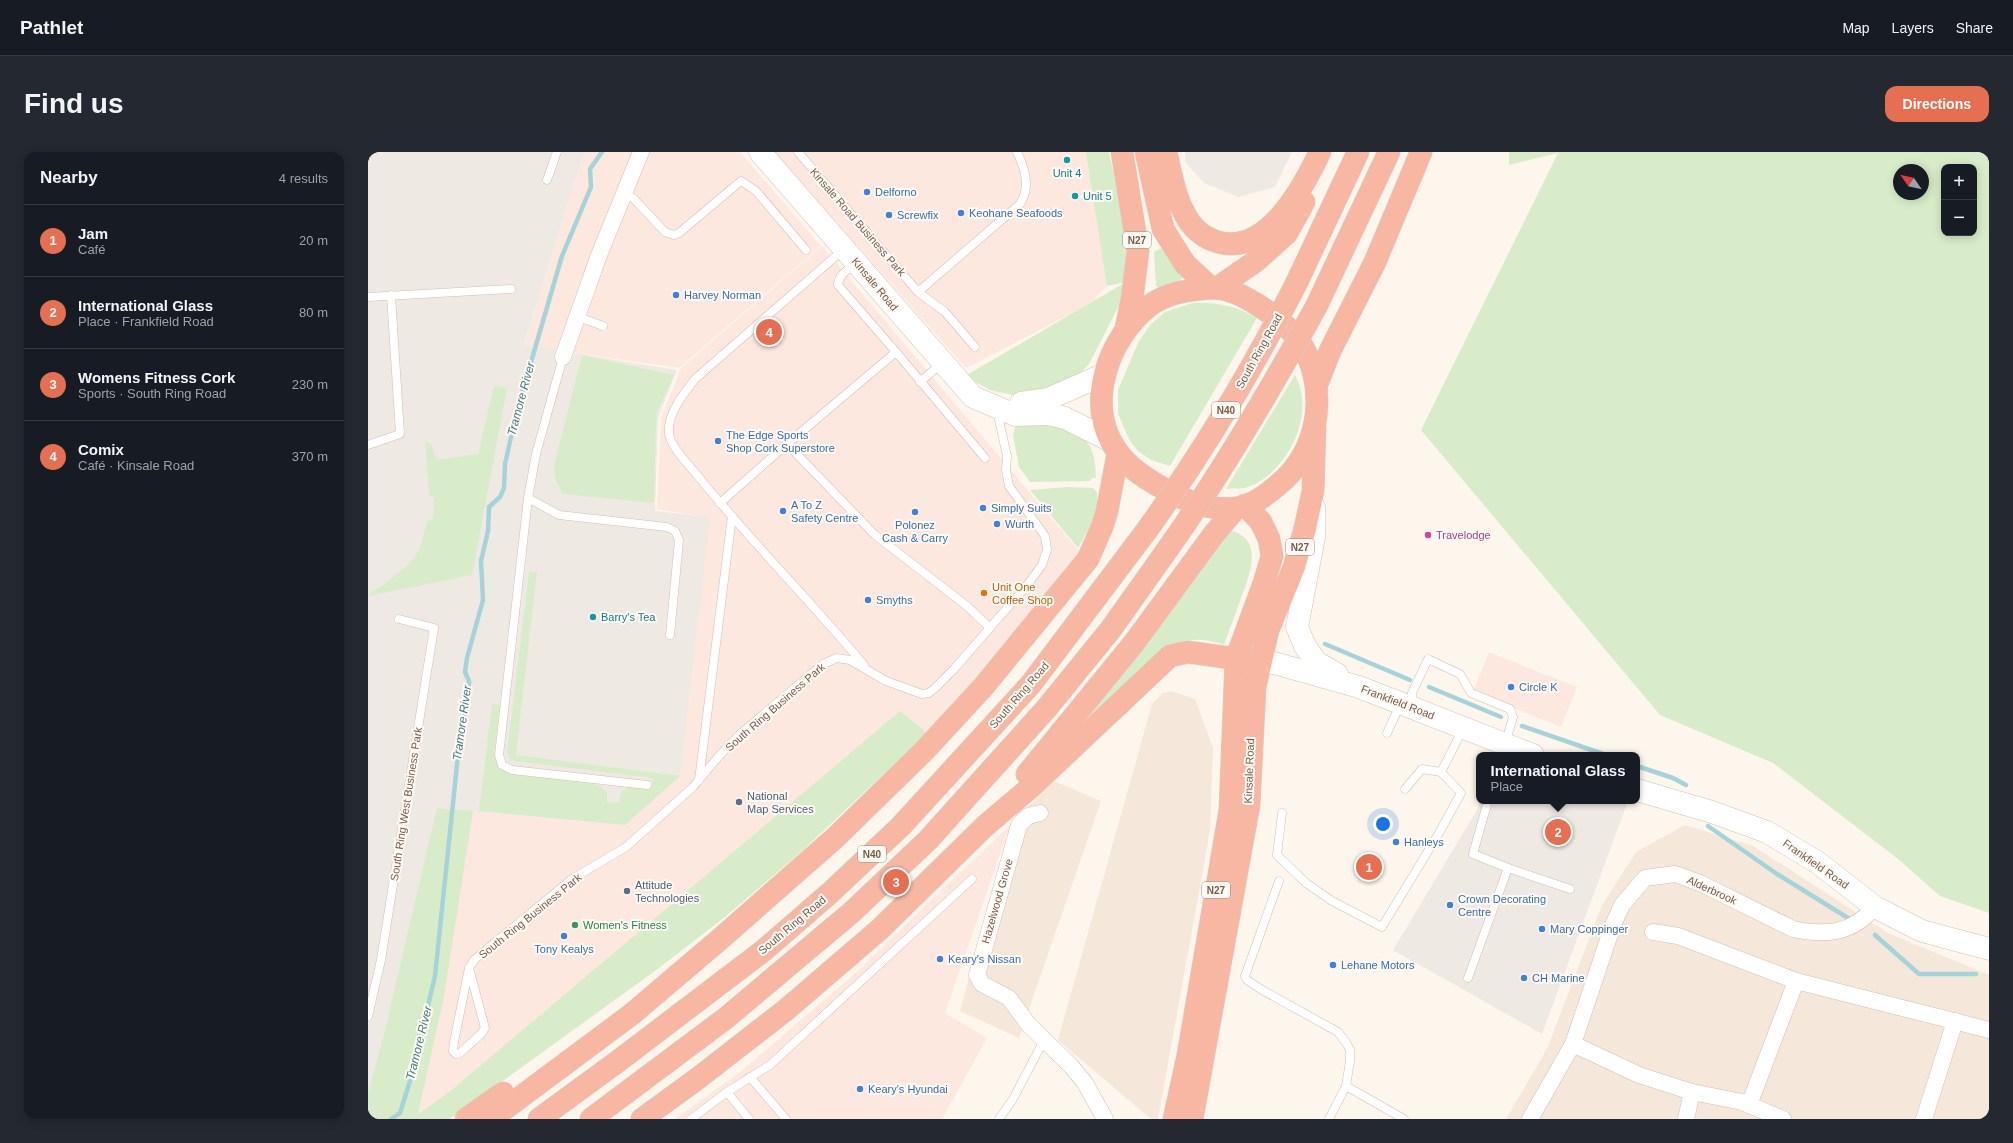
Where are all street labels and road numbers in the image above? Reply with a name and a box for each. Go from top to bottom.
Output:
street label: Kinsale Road Business Park [808,166,908,279]
road number: N27 [1123,232,1151,248]
street label: Kinsale Road [849,255,901,313]
street label: South Ring Road [1233,311,1285,391]
road number: N40 [1212,402,1240,418]
road number: N27 [1286,539,1314,555]
street label: South Ring Road [987,659,1051,731]
street label: South Ring Business Park [723,660,828,753]
street label: Frankfield Road [1360,682,1436,722]
street label: South Ring West Business Park [388,726,424,882]
street label: Kinsale Road [1242,738,1256,804]
street label: Frankfield Road [1781,837,1851,891]
road number: N40 [858,846,886,862]
street label: Hazelwood Grove [979,857,1015,945]
street label: South Ring Business Park [477,871,584,961]
street label: Alderbrook [1685,873,1739,907]
road number: N27 [1202,882,1230,898]
street label: South Ring Road [756,893,828,957]

